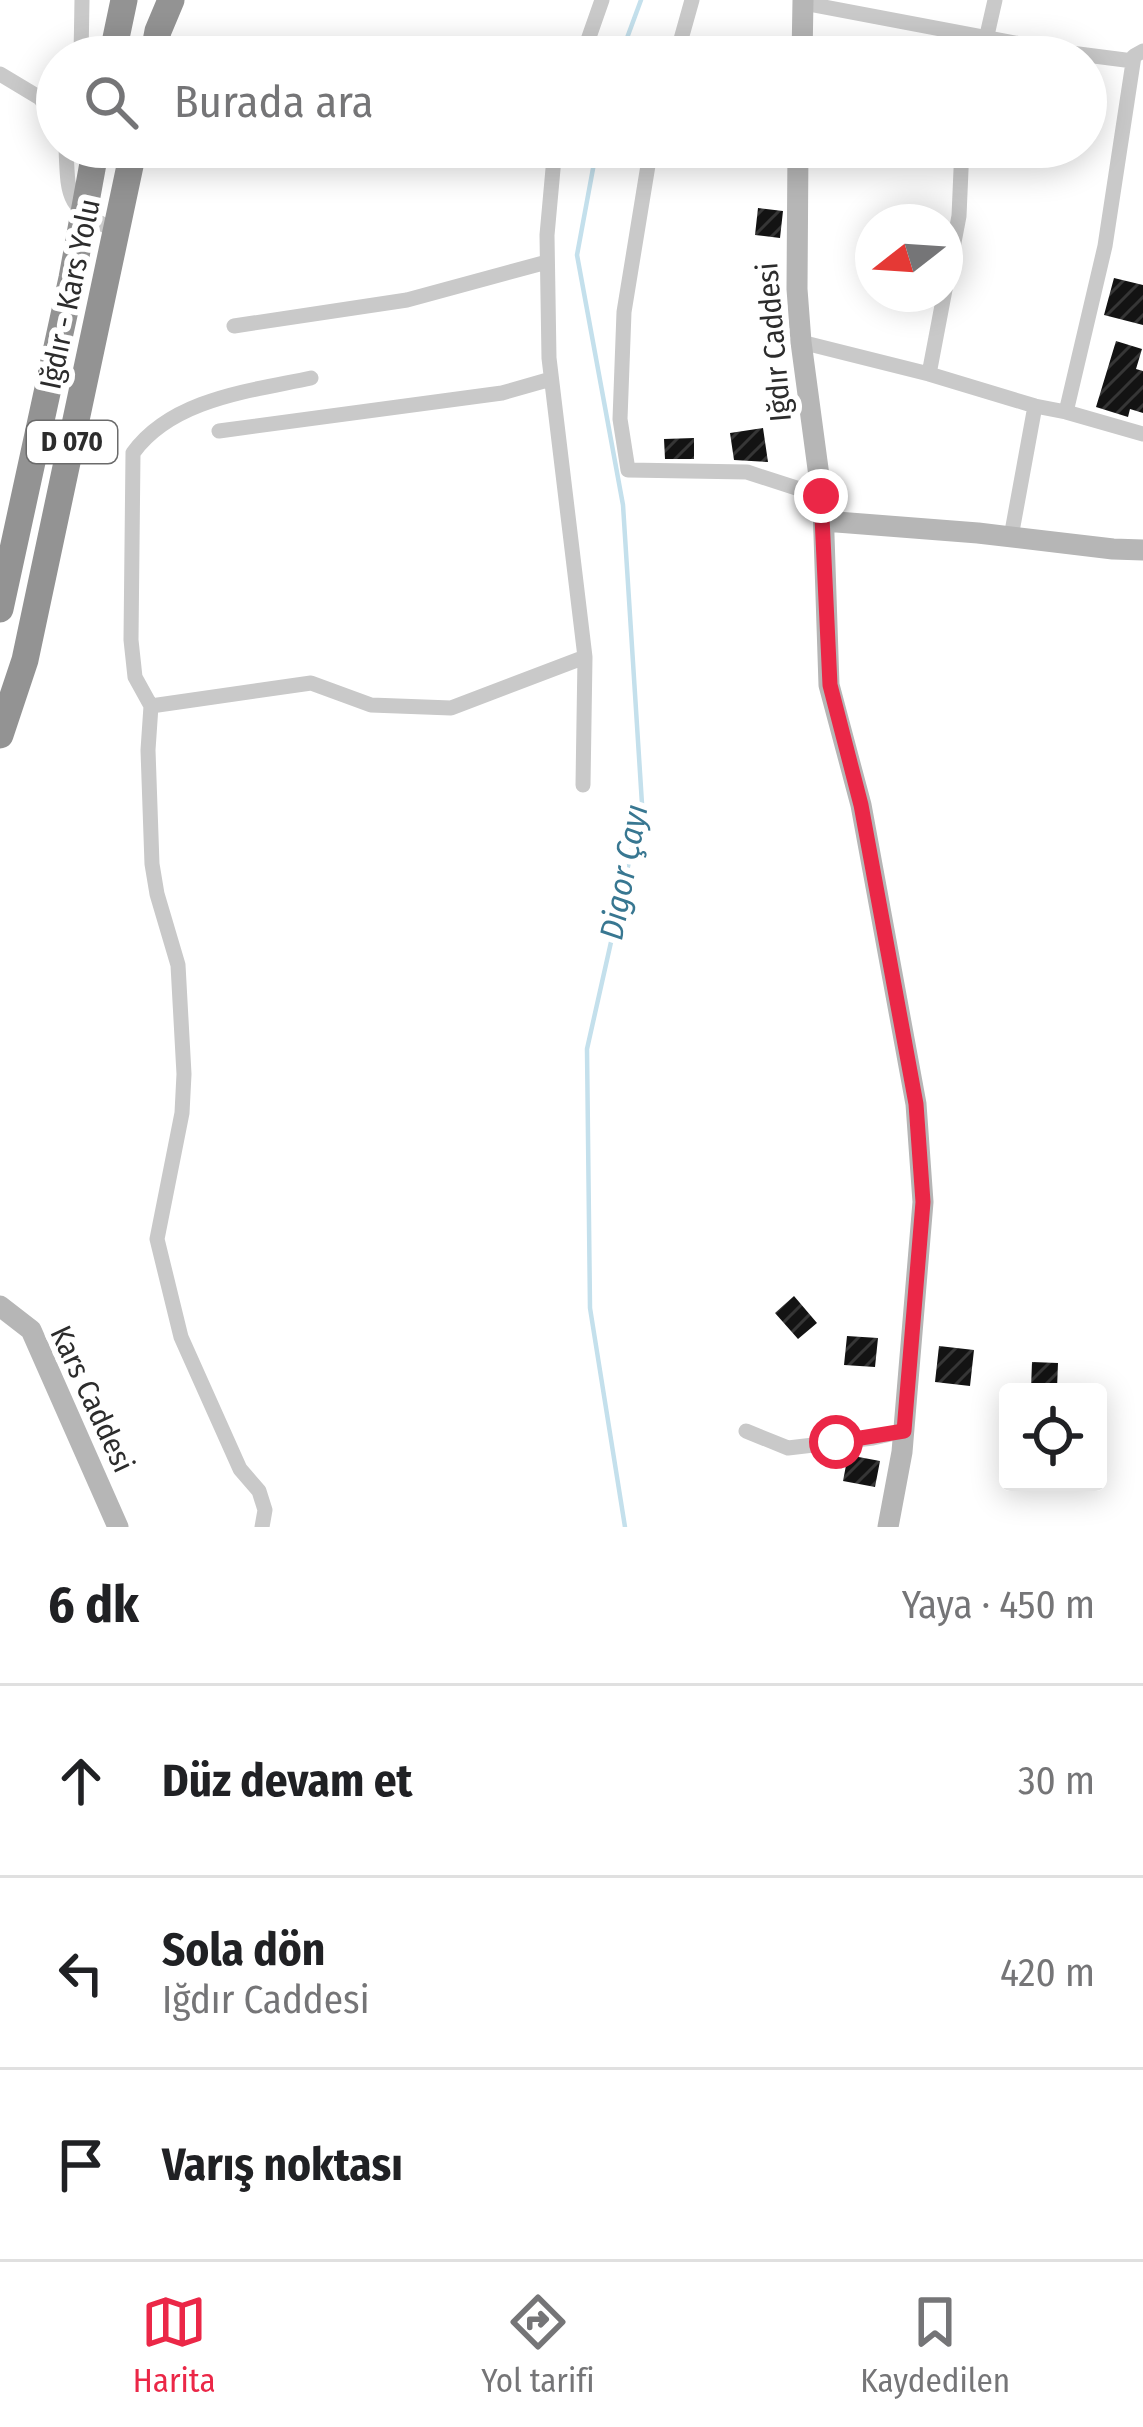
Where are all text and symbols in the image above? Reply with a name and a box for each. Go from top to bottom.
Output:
search box [36,36,1107,168]
icon: search [78,69,144,135]
text: Burada ara [174,75,374,129]
street label: Iğdır - Kars Yolu [32,196,108,392]
north arrow [855,204,963,312]
street label: Iğdır Caddesi [749,261,799,423]
road number: D 070 [27,421,117,463]
route end [794,469,848,523]
water label: Digor Çayı [591,801,657,943]
street label: Kars Caddesi [42,1320,142,1478]
map controls [999,1383,1107,1491]
button: locate [999,1383,1107,1491]
route start [809,1415,863,1469]
text: 6 dk [48,1574,139,1636]
text: Yaya · 450 m [902,1582,1095,1628]
icon: ahead [48,1748,114,1814]
text: Düz devam et [162,1754,412,1808]
text: 30 m [1018,1758,1095,1804]
text: Sola dön [162,1923,325,1977]
icon: left [48,1940,114,2006]
text: 420 m [1000,1950,1095,1996]
text: Iğdır Caddesi [162,1977,370,2023]
icon: arrive [48,2132,114,2198]
text: Varış noktası [162,2138,403,2192]
tab: Harita [133,2289,216,2401]
tab: Yol tarifi [481,2289,595,2401]
tab: Kaydedilen [860,2289,1010,2401]

